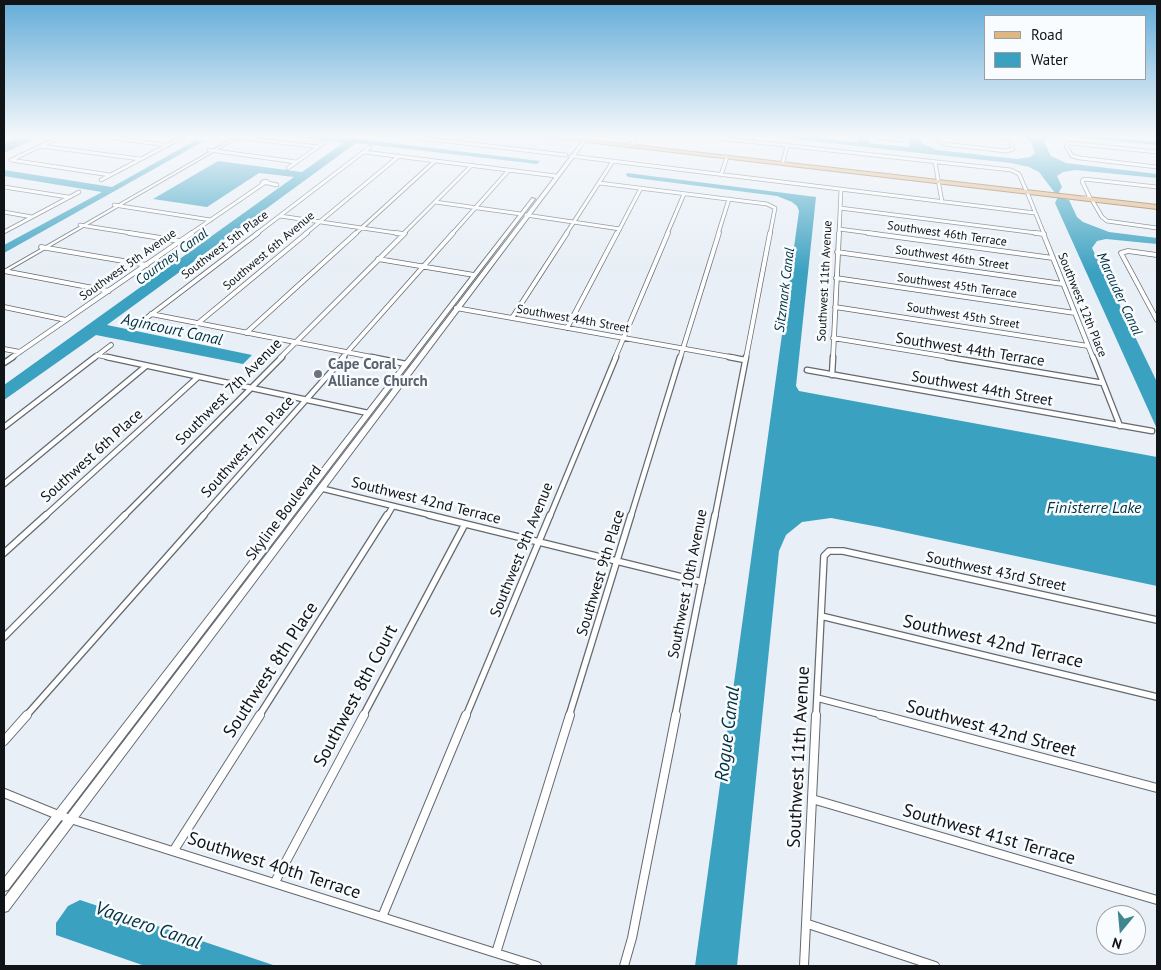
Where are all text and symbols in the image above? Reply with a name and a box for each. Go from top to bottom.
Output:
legend [984,15,1146,80]
text: Road [1031,25,1063,44]
text: Water [1031,50,1068,69]
street label: Southwest 5th Place [179,208,271,282]
street label: Southwest 6th Avenue [220,209,318,293]
street label: Southwest 46th Terrace [886,218,1008,250]
street label: Southwest 11th Avenue [815,220,835,342]
water label: Courtney Canal [132,225,212,289]
street label: Southwest 5th Avenue [77,226,179,304]
street label: Southwest 46th Street [894,243,1010,273]
water label: Sitzmark Canal [771,247,799,333]
water label: Marauder Canal [1092,250,1146,338]
street label: Southwest 12th Place [1054,251,1110,359]
street label: Southwest 45th Terrace [896,270,1018,302]
street label: Southwest 45th Street [905,300,1021,332]
street label: Southwest 44th Street [515,302,631,336]
water label: Agincourt Canal [120,310,224,350]
street label: Southwest 44th Terrace [894,329,1046,371]
street label: Southwest 7th Avenue [172,335,286,449]
place label: Cape Coral Alliance Church [328,356,428,391]
marker: Cape Coral Alliance Church [312,368,324,380]
street label: Southwest 44th Street [910,368,1054,410]
street label: Southwest 7th Place [198,392,298,502]
street label: Southwest 6th Place [37,405,147,507]
street label: Skyline Boulevard [242,462,326,564]
street label: Southwest 42nd Terrace [349,474,503,528]
street label: Southwest 9th Avenue [487,480,557,620]
water label: Finisterre Lake [1047,498,1141,518]
street label: Southwest 9th Place [573,508,629,638]
street label: Southwest 10th Avenue [665,508,711,660]
street label: Southwest 43rd Street [924,548,1068,596]
street label: Southwest 8th Place [219,598,323,742]
street label: Southwest 42nd Terrace [901,611,1085,673]
street label: Southwest 8th Court [309,621,403,771]
street label: Southwest 11th Avenue [783,666,815,848]
water label: Rogue Canal [711,685,745,783]
street label: Southwest 42nd Street [903,696,1079,762]
street label: Southwest 41st Terrace [900,800,1078,870]
street label: Southwest 40th Terrace [185,828,363,904]
water label: Vaquero Canal [92,897,204,955]
north arrow [1096,905,1146,955]
text: N [1110,933,1124,953]

